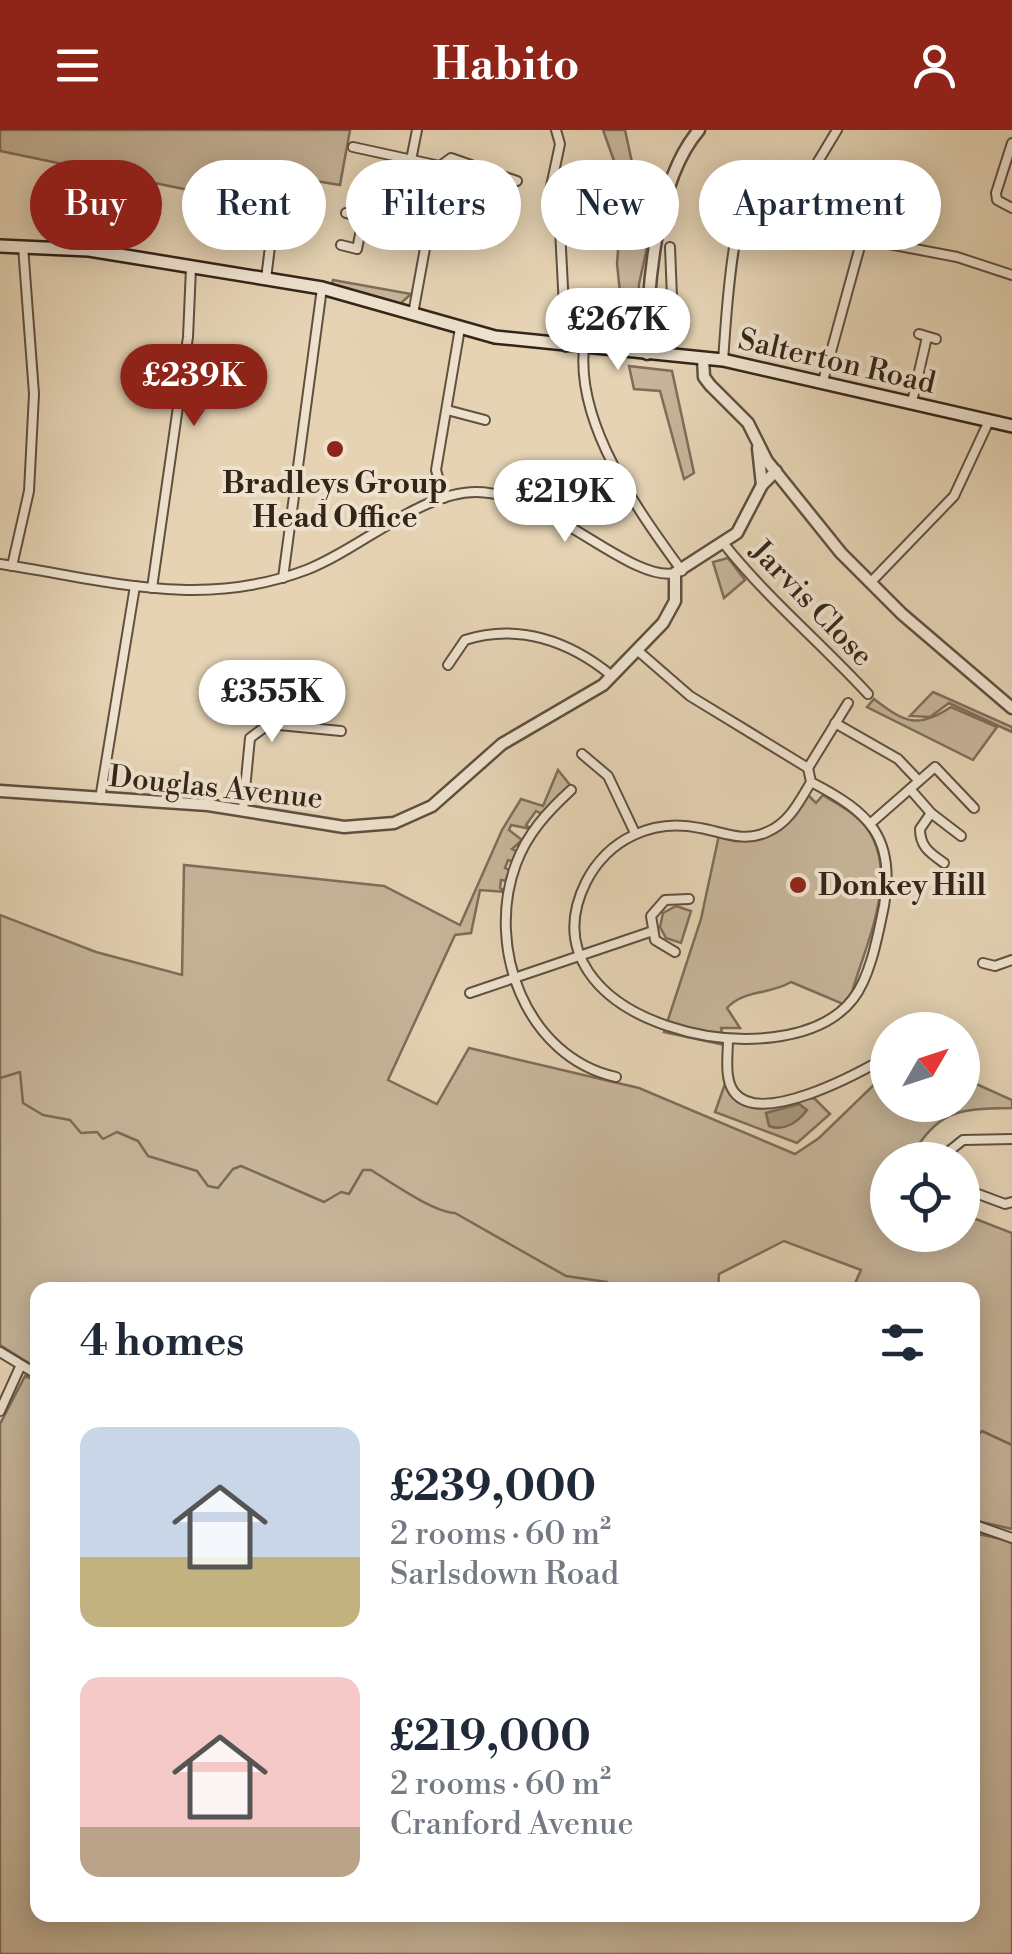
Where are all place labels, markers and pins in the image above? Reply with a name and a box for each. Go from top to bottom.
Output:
pin: £267K [548,288,688,373]
pin: £239K [124,344,264,429]
marker: Bradleys Group Head Office [324,438,346,460]
pin: £219K [495,460,635,545]
place label: Bradleys Group Head Office [222,465,448,537]
pin: £355K [202,660,342,745]
place label: Donkey Hill [818,867,986,905]
marker: Donkey Hill [787,874,809,896]

